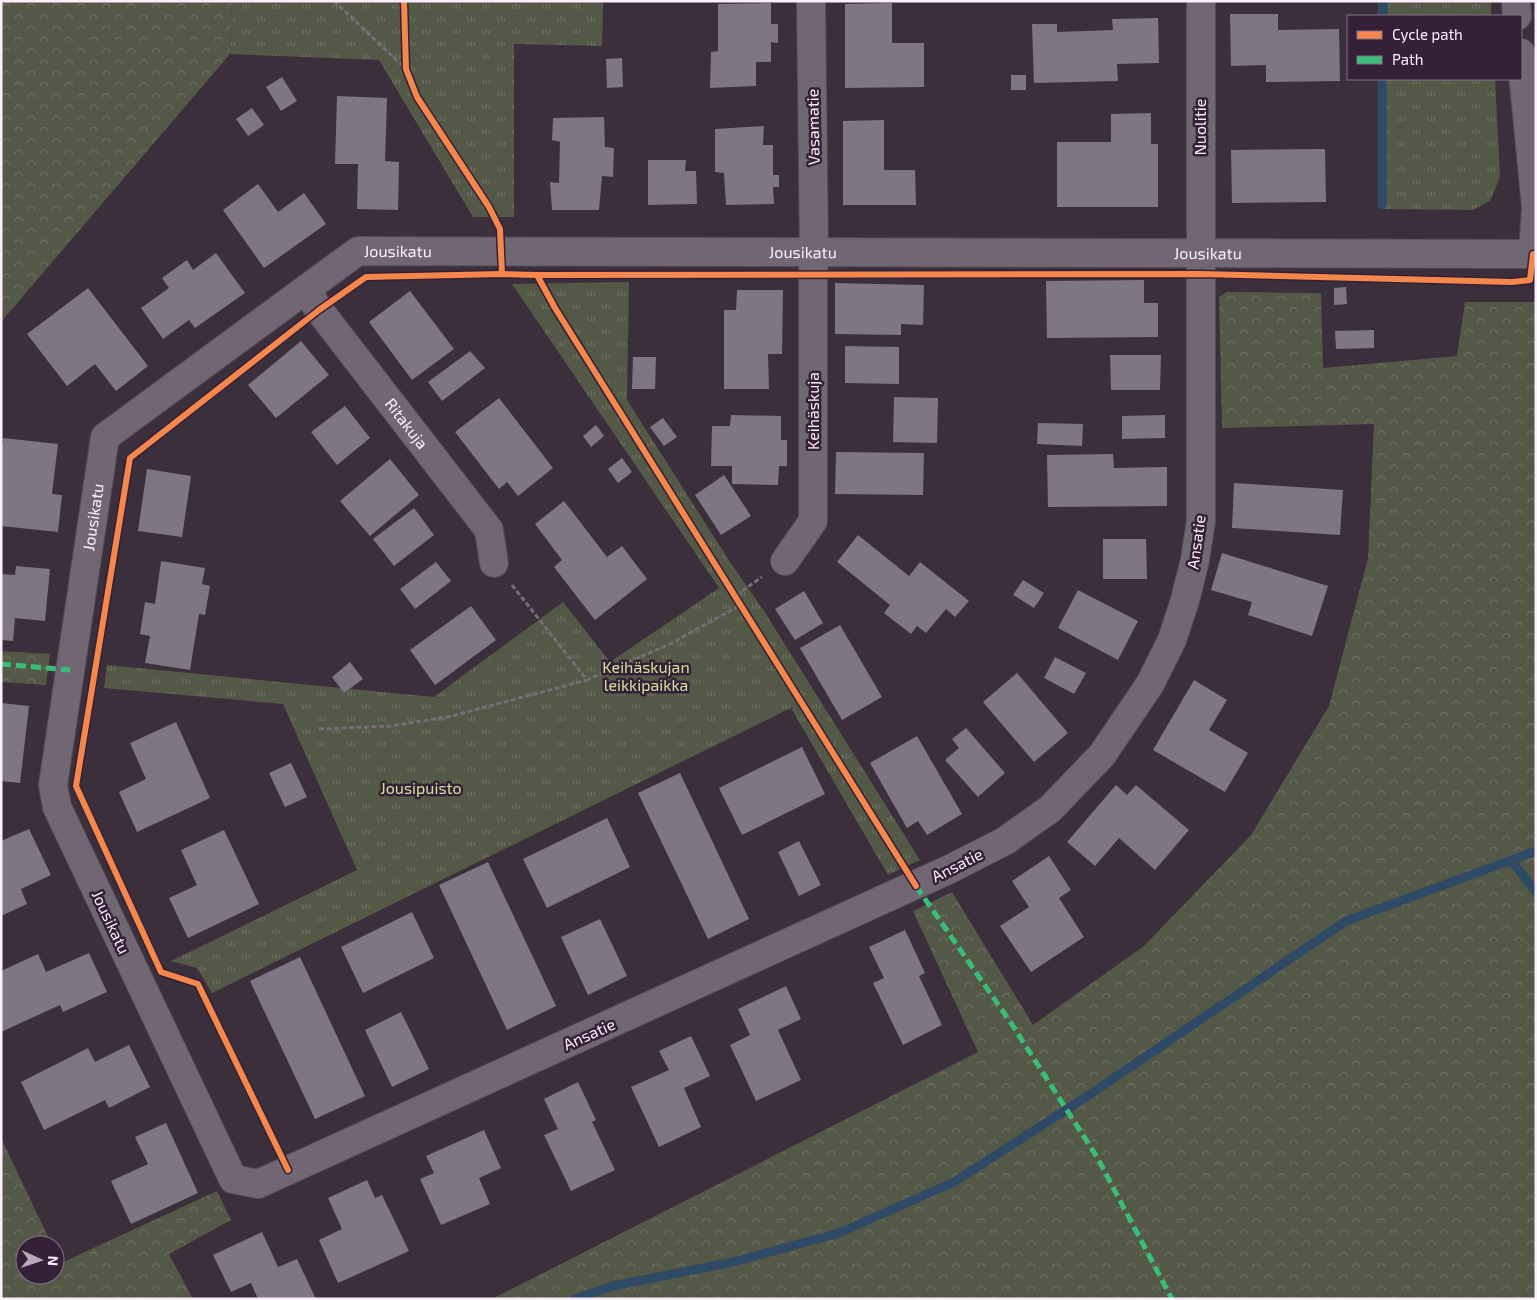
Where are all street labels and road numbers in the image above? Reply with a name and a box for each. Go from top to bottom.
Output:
street label: Vasamatie [802,89,823,165]
street label: Nuolitie [1190,99,1209,155]
street label: Jousikatu [364,241,432,260]
street label: Jousikatu [769,242,837,261]
street label: Jousikatu [1174,243,1242,262]
street label: Keihäskuja [803,372,823,450]
street label: Ritakuja [382,394,433,452]
street label: Jousikatu [78,482,107,552]
street label: Ansatie [1182,513,1209,570]
street label: Ansatie [928,844,986,885]
street label: Jousikatu [88,887,134,957]
street label: Ansatie [560,1014,618,1053]

